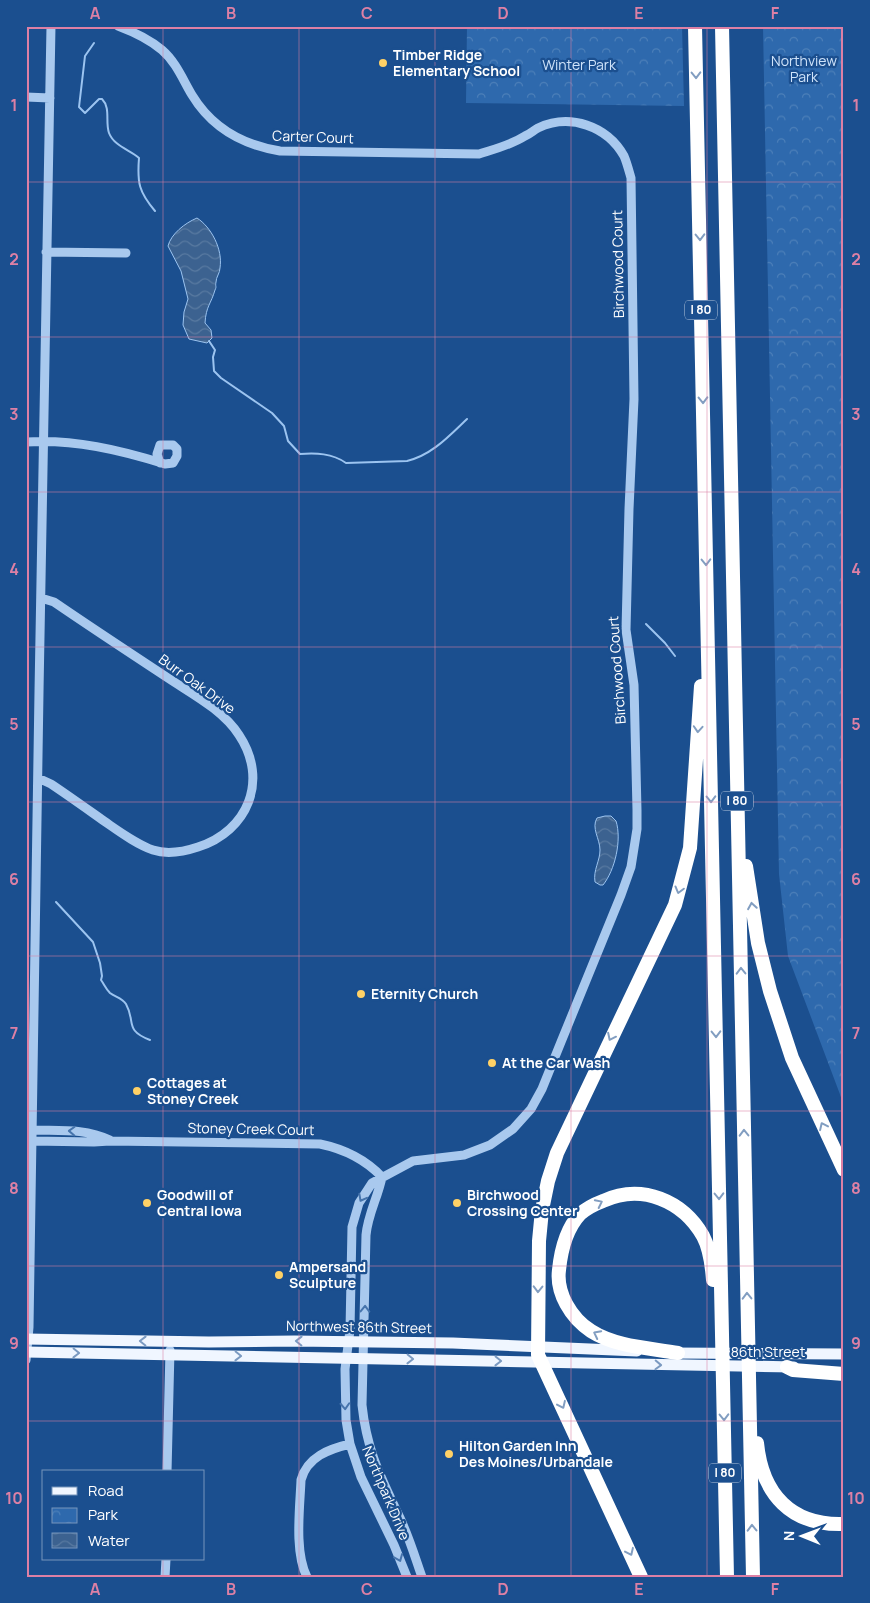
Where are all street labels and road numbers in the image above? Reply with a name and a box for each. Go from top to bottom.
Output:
street label: Carter Court [272,126,354,147]
street label: Birchwood Court [607,209,628,318]
road number: I 80 [685,300,717,320]
street label: Birchwood Court [603,615,630,725]
street label: Burr Oak Drive [155,649,239,718]
road number: I 80 [721,791,753,810]
street label: Stoney Creek Court [187,1118,315,1139]
street label: Northwest 86th Street [286,1316,432,1337]
street label: 86th Street [731,1342,806,1361]
street label: Northpark Drive [358,1443,415,1543]
road number: I 80 [709,1464,741,1482]

